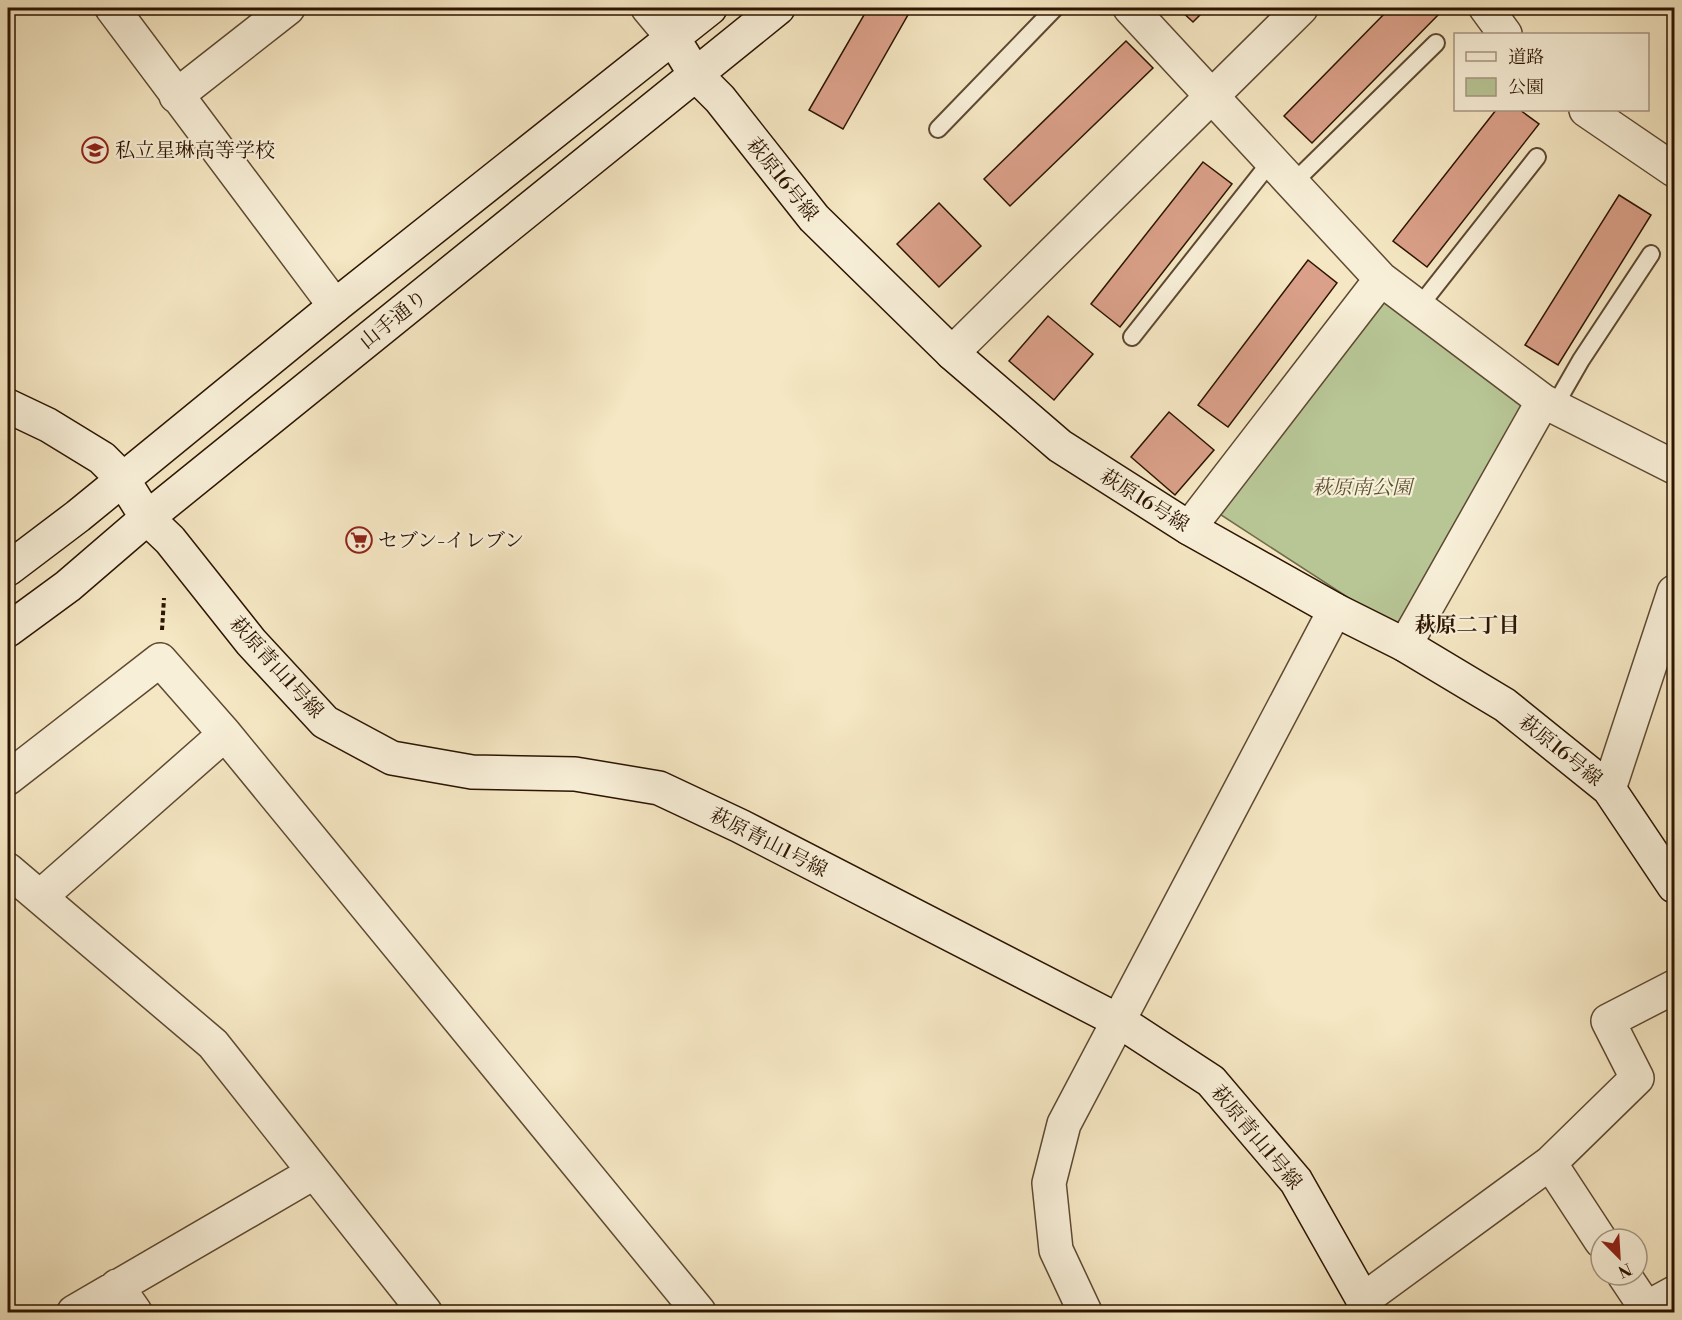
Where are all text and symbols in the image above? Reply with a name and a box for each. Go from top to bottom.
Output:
legend [1454,33,1649,111]
text: 道路 [1508,46,1544,69]
text: 公園 [1508,76,1544,99]
street label: 萩原16号線 [741,133,823,227]
school or university icon: 私立星琳高等学校 [80,135,110,165]
place label: 私立星琳高等学校 [115,139,275,164]
street label: 山手通り [355,285,433,355]
street label: 萩原16号線 [1095,464,1193,538]
park label: 萩原南公園 [1312,476,1415,501]
supermarket icon: セブン-イレブン [344,525,374,555]
place label: セブン-イレブン [378,529,524,554]
street label: 萩原青山1号線 [224,612,328,724]
district label: 萩原二丁目 [1415,613,1520,639]
street label: 萩原16号線 [1513,710,1607,792]
street label: 萩原青山1号線 [705,803,831,884]
street label: 萩原青山1号線 [1205,1081,1307,1195]
north arrow [1589,1227,1649,1287]
text: N [1615,1258,1635,1282]

